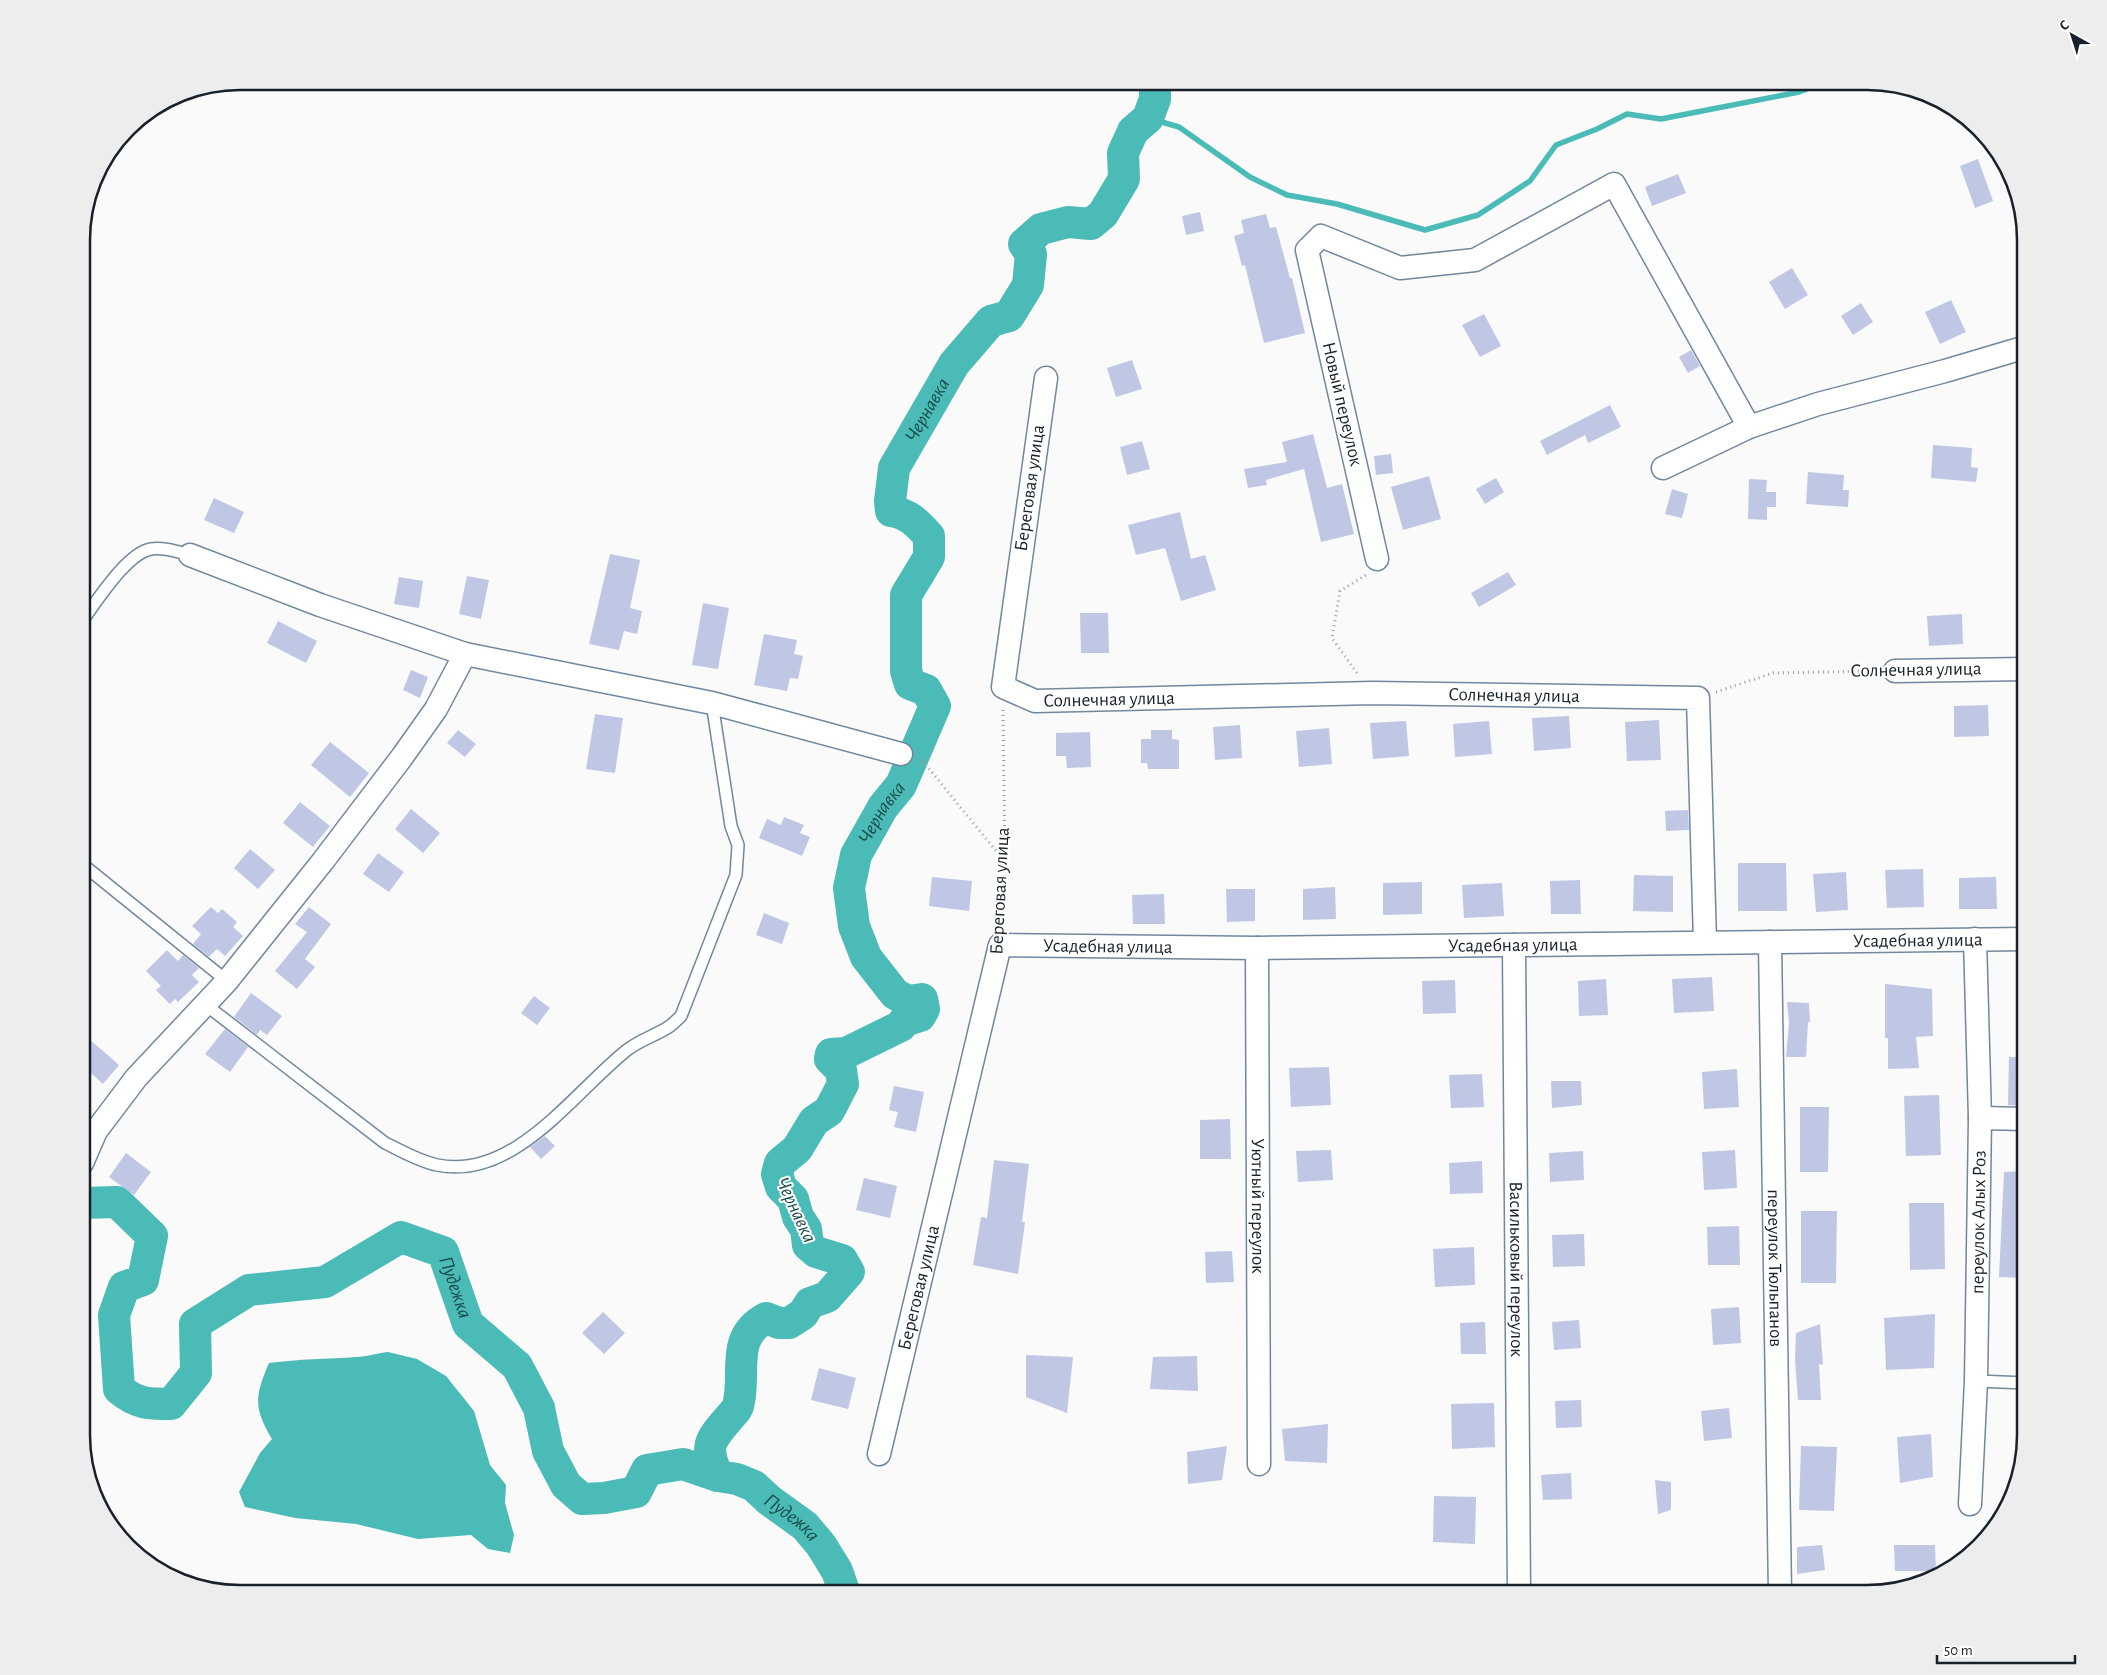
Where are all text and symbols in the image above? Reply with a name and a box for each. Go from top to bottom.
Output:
north arrow [2047,10,2097,60]
text: С [2057,18,2072,34]
street label: Новый переулок [1318,340,1366,468]
water label: Чернавка [901,375,954,445]
street label: Береговая улица [1012,423,1048,553]
street label: Солнечная улица [1850,659,1982,681]
street label: Солнечная улица [1448,685,1580,706]
street label: Солнечная улица [1043,688,1175,710]
water label: Чернавка [855,778,909,847]
street label: Береговая улица [987,826,1013,955]
street label: Усадебная улица [1853,930,1983,951]
street label: Усадебная улица [1448,935,1578,955]
street label: Усадебная улица [1043,936,1173,957]
street label: Уютный переулок [1248,1138,1268,1274]
street label: переулок Алых Роз [1968,1150,1989,1294]
water label: Чернавка [772,1174,820,1246]
street label: Васильковый переулок [1506,1181,1527,1357]
street label: переулок Тюльпанов [1764,1189,1786,1347]
street label: Береговая улица [895,1223,943,1352]
water label: Пудежка [435,1254,475,1321]
water label: Пудежка [760,1490,823,1545]
scale bar [1937,1632,2074,1664]
text: 50 m [1944,1643,1973,1658]

